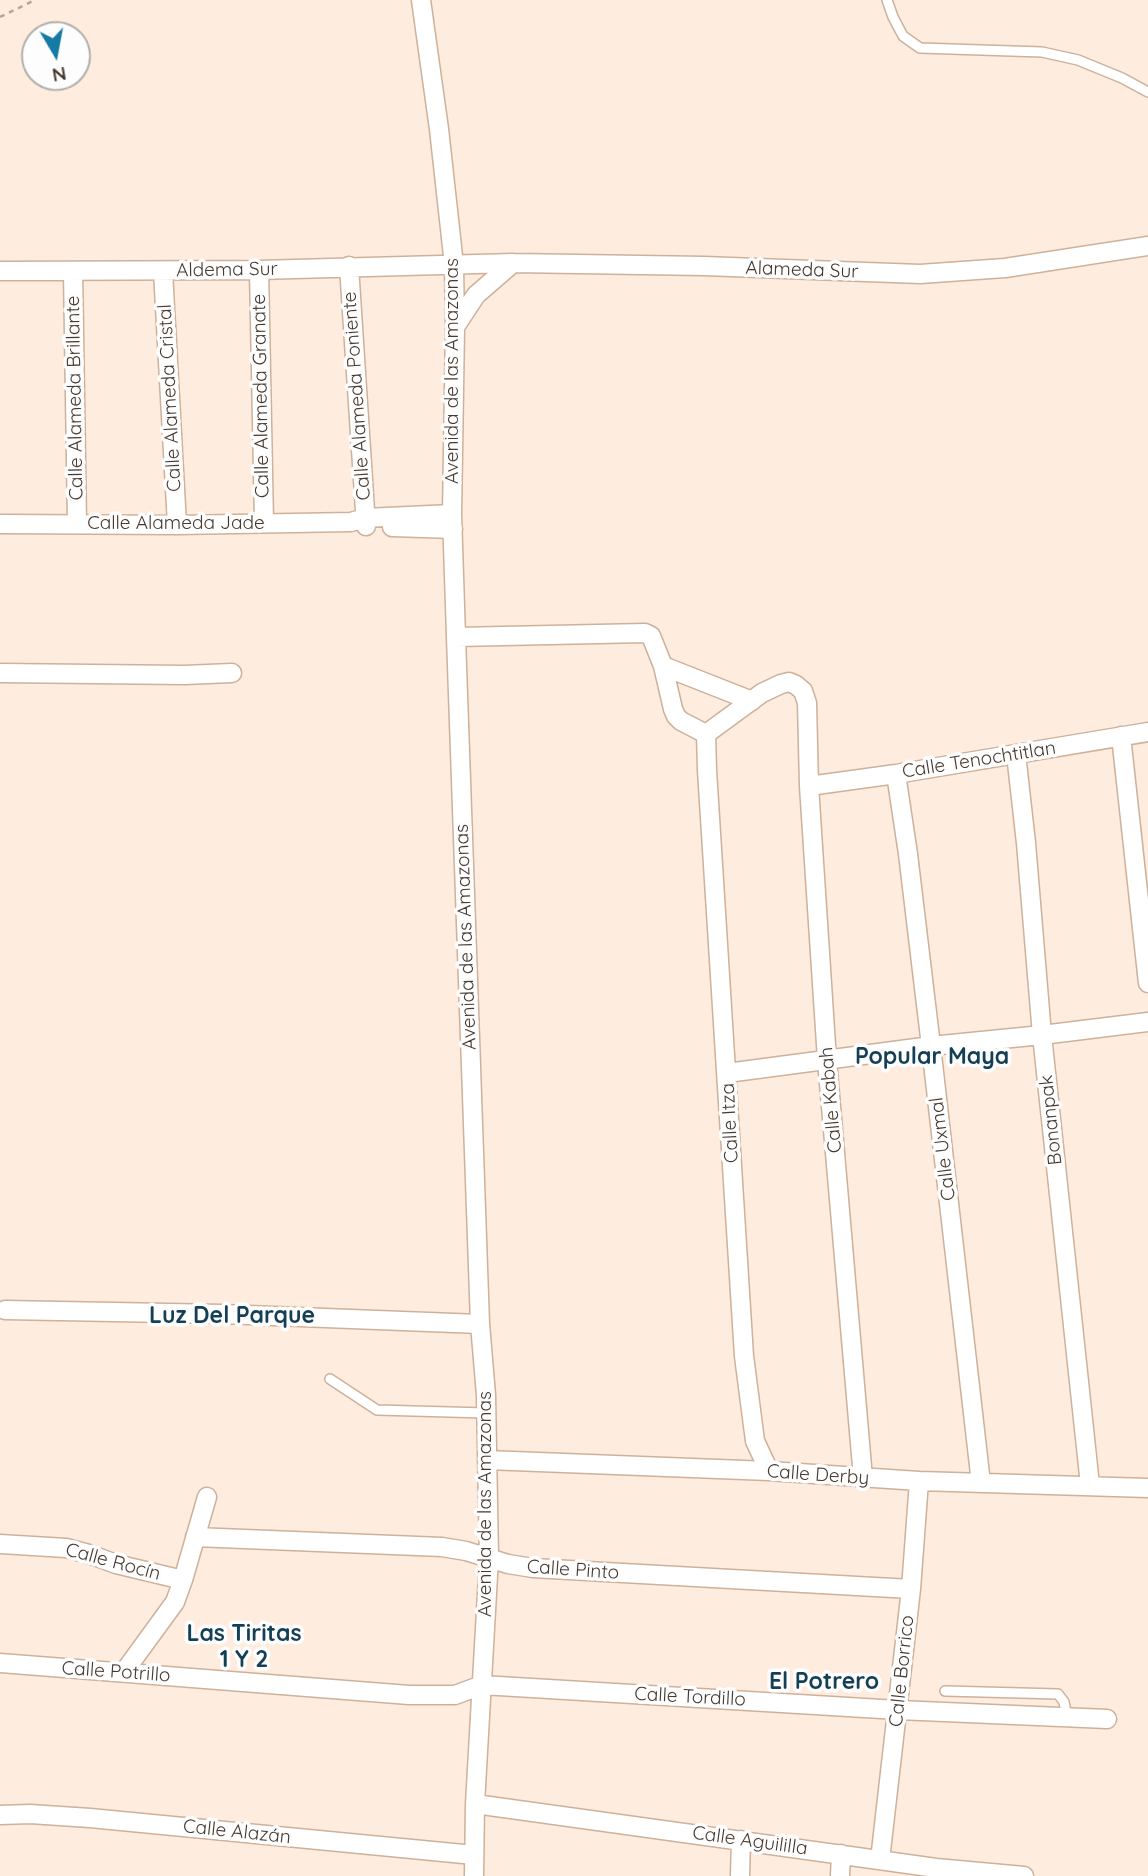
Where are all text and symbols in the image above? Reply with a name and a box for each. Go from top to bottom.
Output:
north arrow [21,21,91,91]
text: N [50,62,68,88]
street label: Alameda Sur [745,257,859,283]
street label: Aldema Sur [176,258,278,282]
street label: Avenida de las Amazonas [441,258,463,484]
street label: Calle Alameda Poniente [338,291,376,501]
street label: Calle Alameda Granate [248,294,274,498]
street label: Calle Alameda Brillante [62,295,88,501]
street label: Calle Alameda Cristal [154,304,186,492]
street label: Calle Alameda Jade [87,512,265,534]
street label: Calle Tenochtitlan [901,737,1057,783]
street label: Avenida de las Amazonas [451,824,481,1050]
district label: Popular Maya [855,1043,1009,1071]
street label: Calle Kabah [815,1046,847,1154]
street label: Bonanpak [1035,1074,1067,1166]
street label: Calle Itza [717,1082,743,1164]
street label: Calle Uxmal [925,1096,961,1202]
district label: Luz Del Parque [149,1302,315,1330]
street label: Avenida de las Amazonas [474,1391,496,1617]
street label: Calle Derby [766,1460,870,1490]
street label: Calle Rocín [63,1538,163,1586]
street label: Calle Pinto [526,1555,620,1585]
street label: Calle Borrico [885,1614,919,1728]
district label: Las Tiritas 1 Y 2 [186,1620,302,1674]
street label: Calle Potrillo [61,1657,171,1687]
district label: El Potrero [769,1668,879,1696]
street label: Calle Tordillo [634,1683,746,1711]
street label: Calle Alazán [182,1815,292,1849]
street label: Calle Aguililla [691,1822,809,1860]

